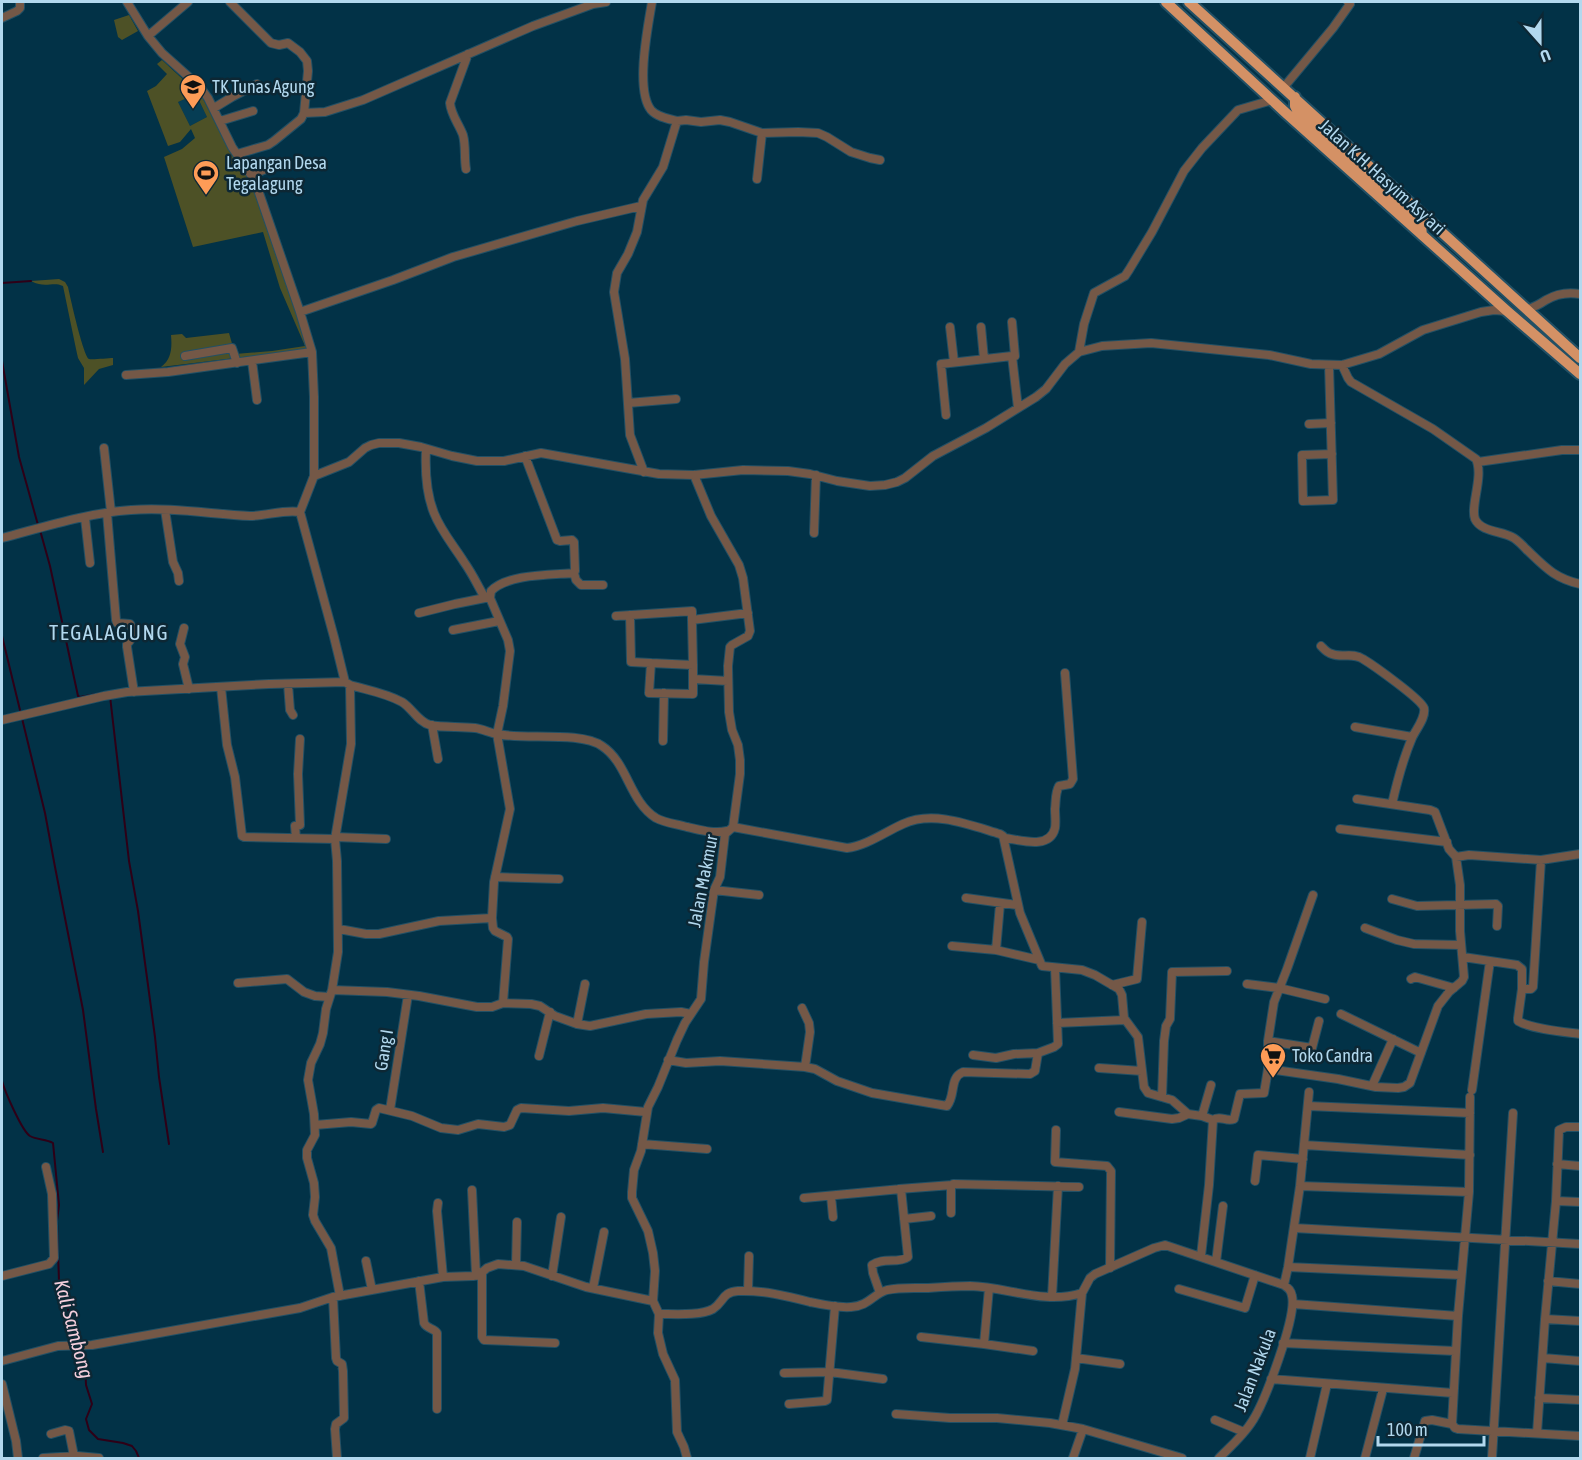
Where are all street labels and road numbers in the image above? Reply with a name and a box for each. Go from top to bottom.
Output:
street label: Jalan K.H. Hasyim Asy'ari [1315,115,1450,239]
street label: Jalan Makmur [683,832,722,929]
street label: Gang I [370,1028,397,1072]
street label: Jalan Nakula [1229,1325,1280,1414]

